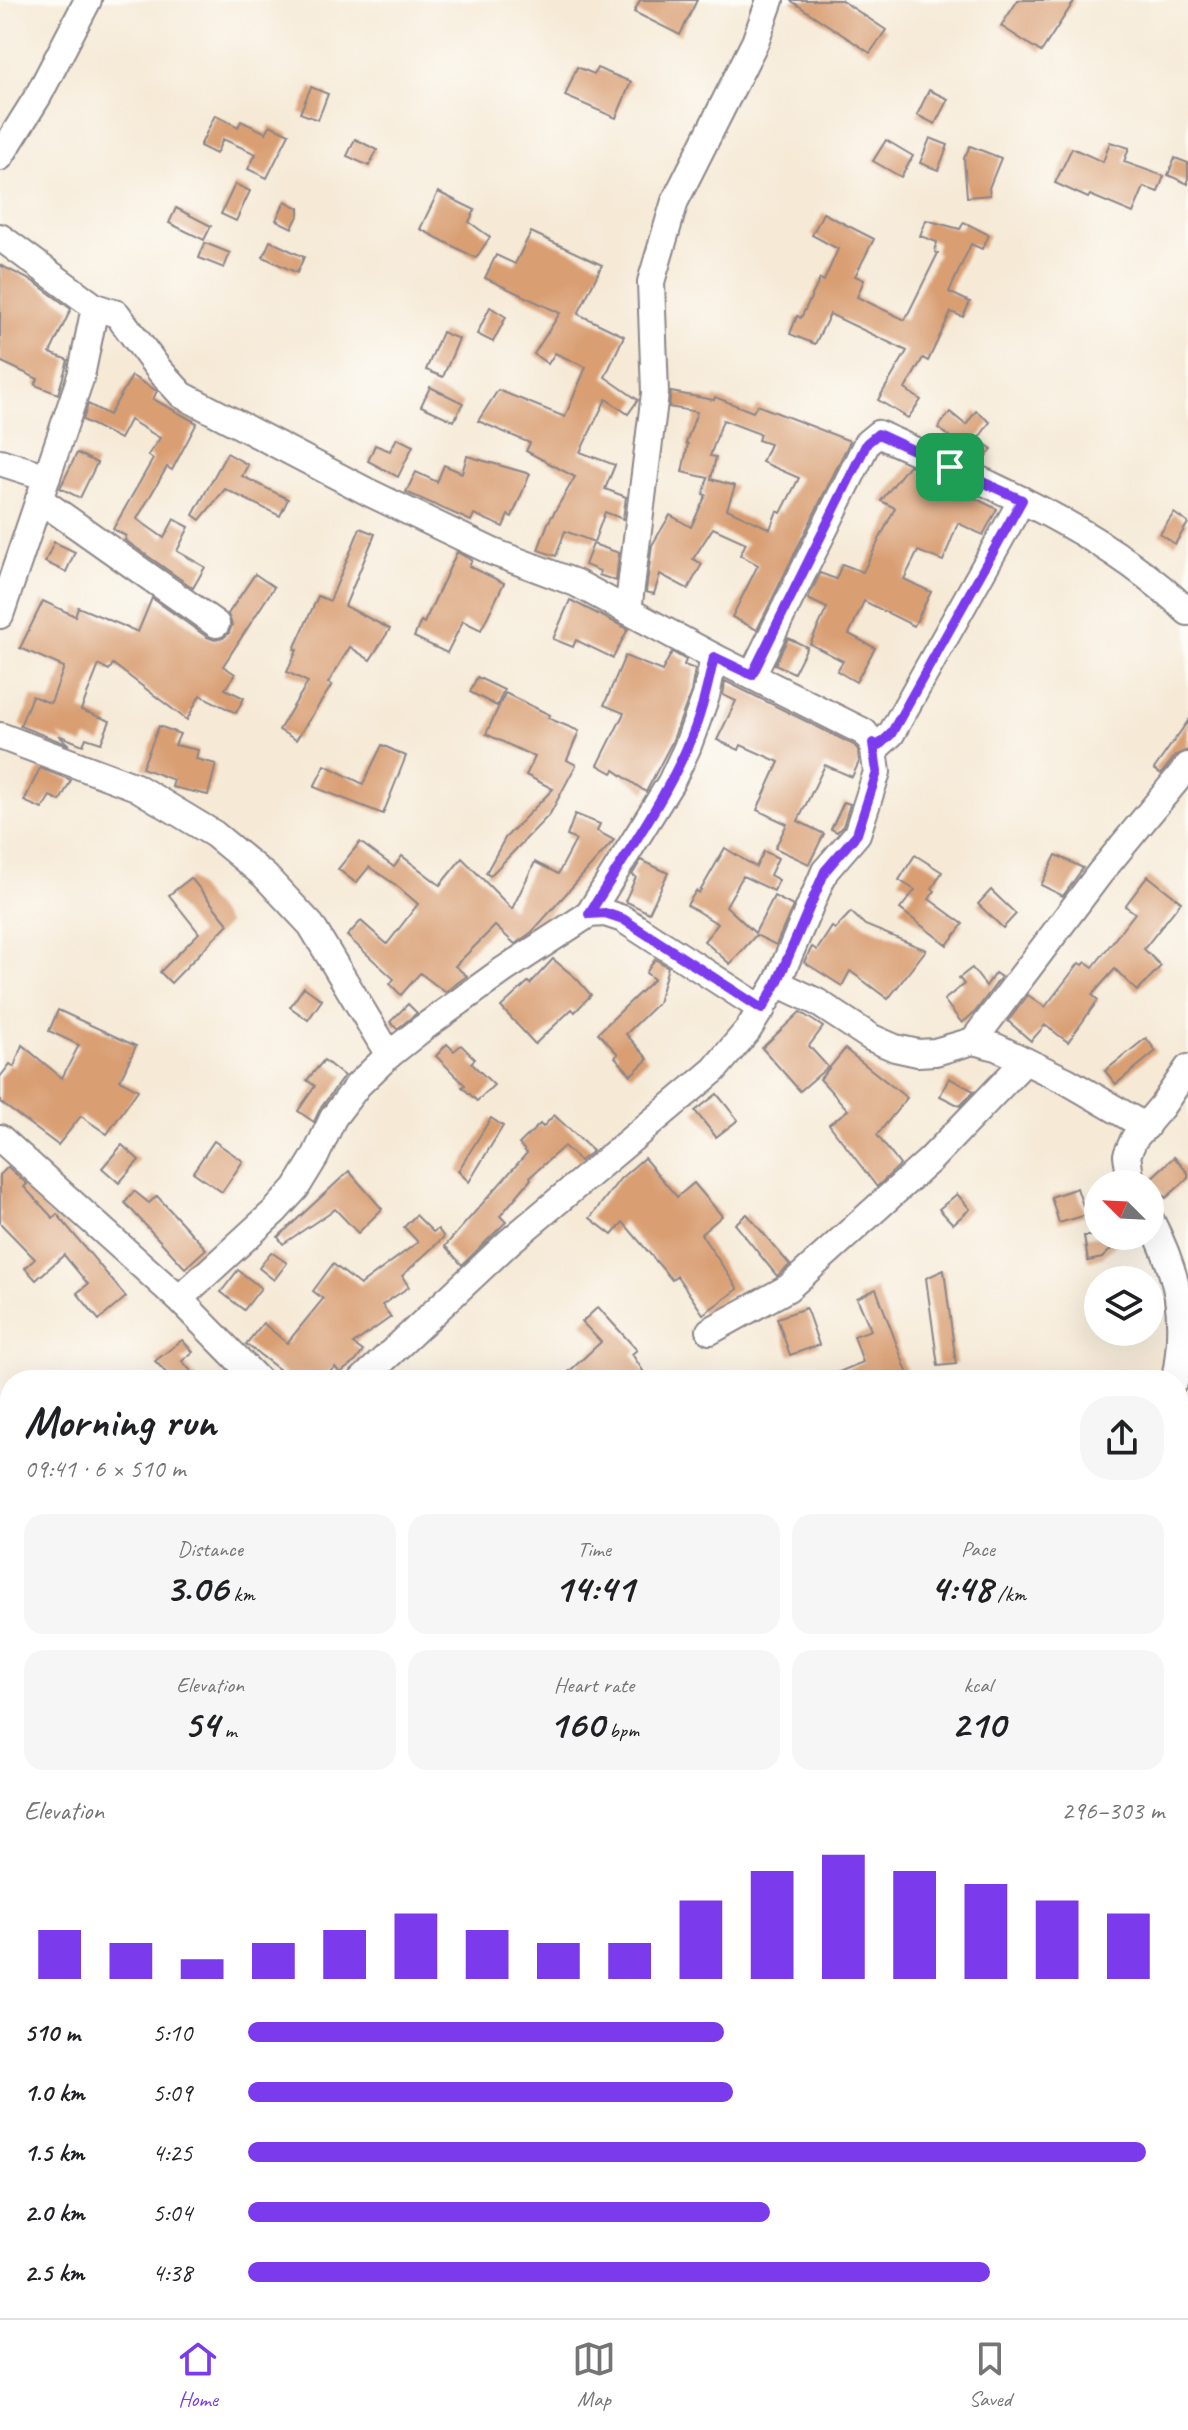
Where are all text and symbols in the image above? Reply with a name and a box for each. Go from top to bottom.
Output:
pin [916,433,984,501]
icon: arrive [928,445,972,489]
north arrow [1084,1170,1164,1250]
map controls [1084,1170,1164,1346]
button: layers [1084,1266,1164,1346]
text: Morning run [24,1394,216,1449]
button: share [1080,1396,1164,1480]
text: 09:41 · 6 × 510 m [24,1452,185,1485]
text: Distance [177,1535,243,1563]
text: Time [577,1535,611,1563]
text: Pace [961,1535,995,1563]
text: 3.06 [165,1563,228,1613]
text: 14:41 [554,1563,634,1613]
text: 4:48 [930,1563,992,1613]
text: km [228,1580,255,1608]
text: /km [992,1580,1026,1608]
text: Elevation [176,1671,244,1699]
text: Heart rate [554,1671,634,1699]
text: kcal [963,1671,993,1699]
text: 54 [183,1699,219,1749]
text: 160 [549,1699,604,1749]
text: 210 [951,1699,1005,1749]
text: m [219,1716,237,1744]
text: bpm [604,1716,639,1744]
text: Elevation [24,1794,104,1827]
text: 296–303 m [1061,1794,1164,1827]
text: 510 m [24,2016,80,2049]
text: 5:10 [152,2016,192,2049]
text: 1.0 km [24,2076,84,2109]
text: 5:09 [152,2076,192,2109]
text: 1.5 km [24,2136,84,2169]
text: 4:25 [152,2136,192,2169]
text: 2.0 km [24,2196,84,2229]
text: 5:04 [152,2196,192,2229]
text: 2.5 km [24,2256,84,2289]
text: 4:38 [152,2256,192,2289]
tab: Home [176,2337,220,2413]
tab: Map [572,2337,616,2413]
tab: Saved [968,2337,1012,2413]

